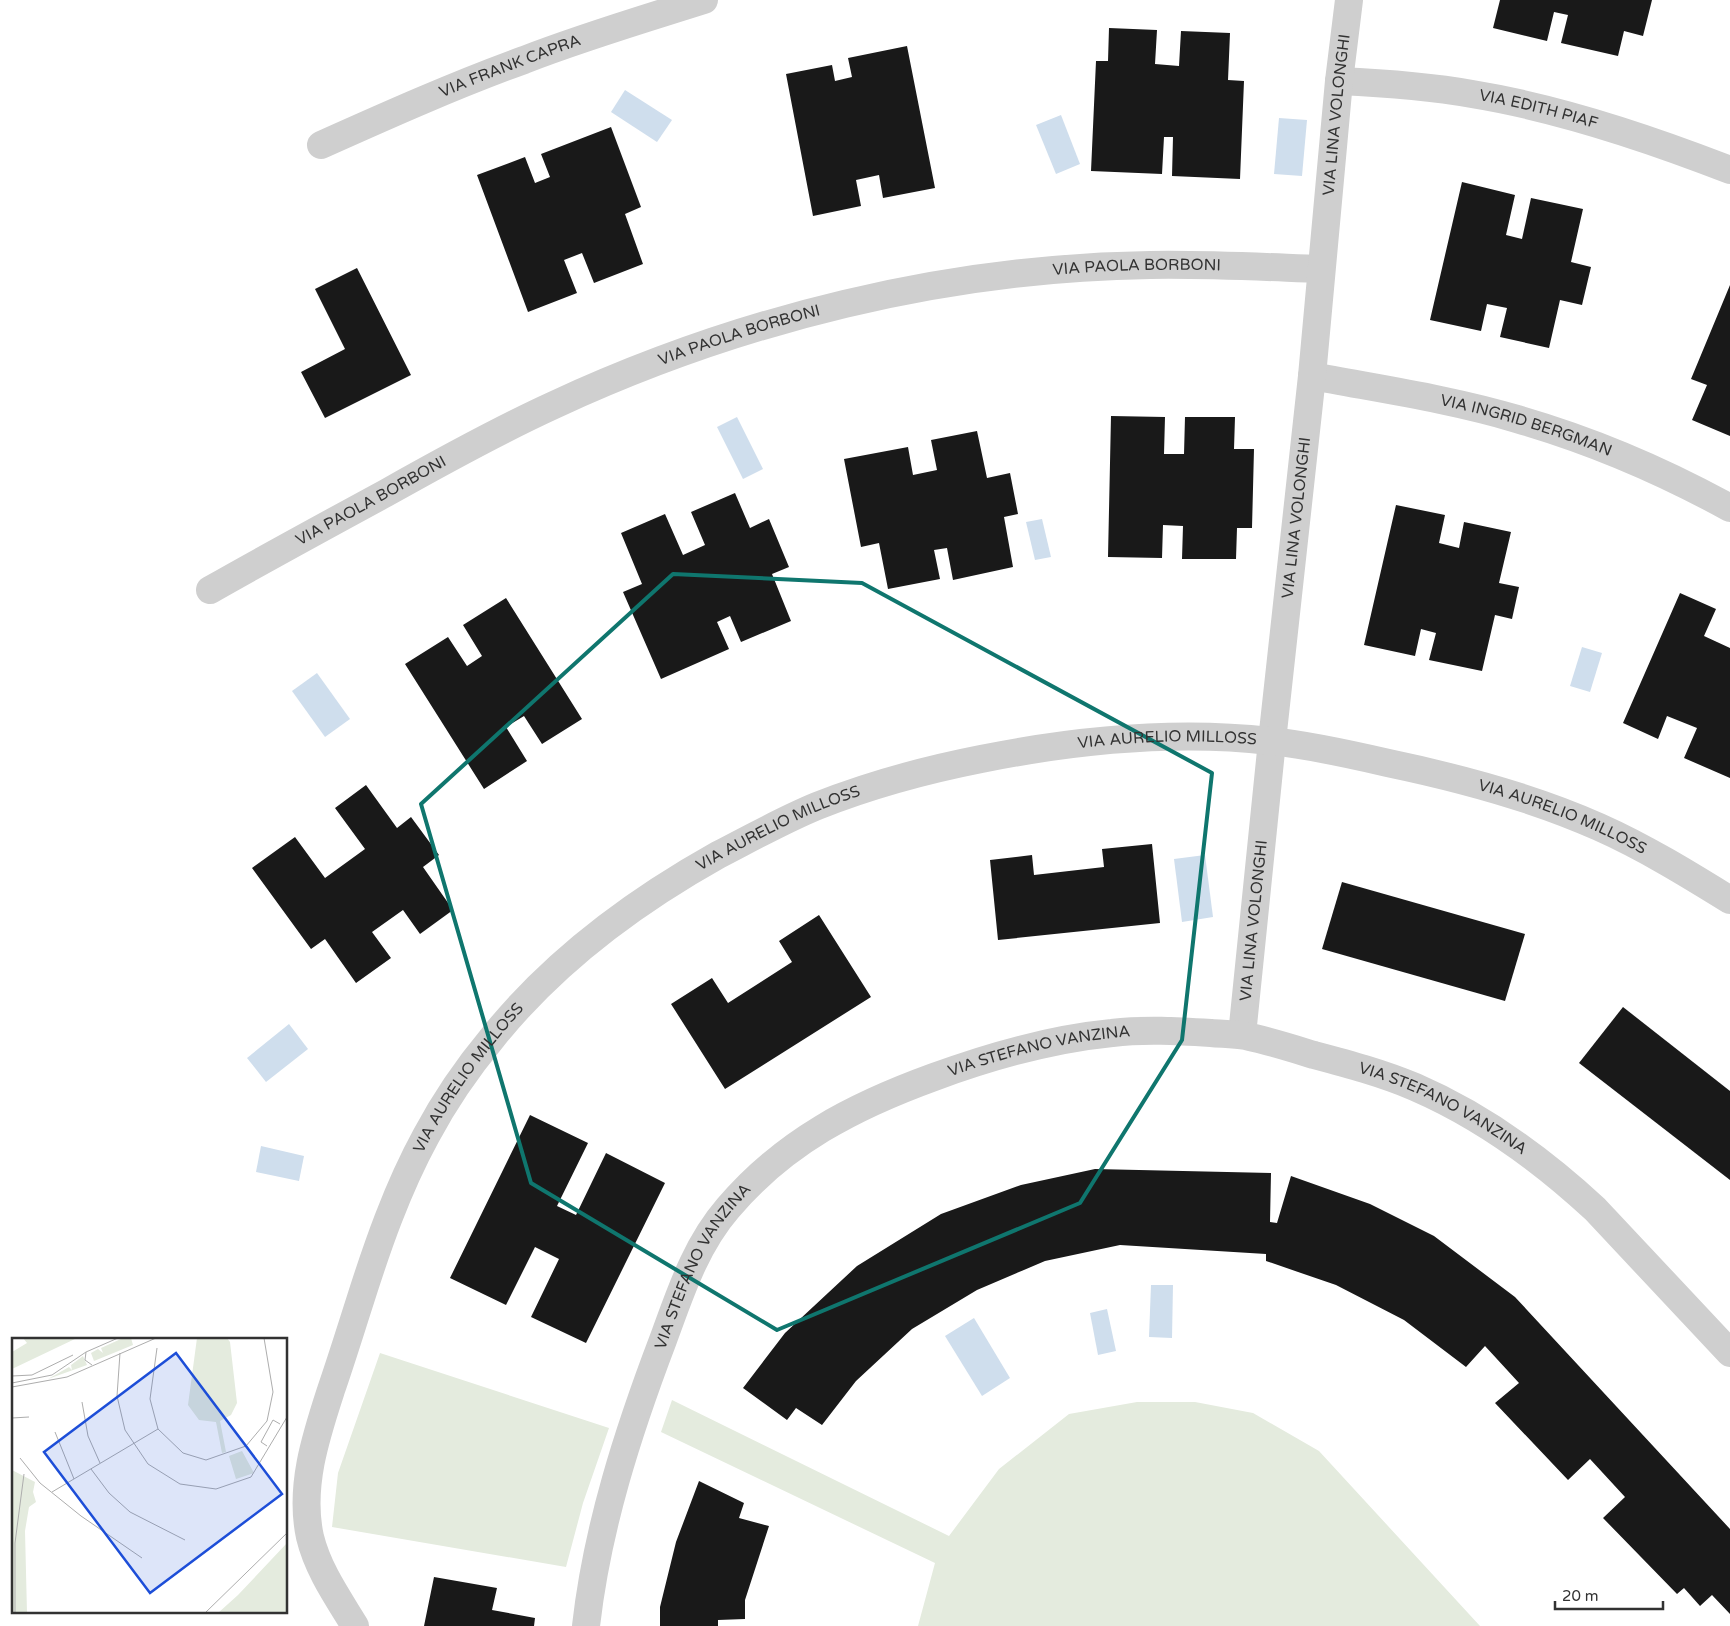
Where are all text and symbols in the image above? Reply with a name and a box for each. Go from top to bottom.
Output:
street label: VIA FRANK CAPRA [436,30,583,102]
street label: VIA LINA VOLONGHI [1319,33,1355,197]
street label: VIA EDITH PIAF [1478,85,1601,133]
street label: VIA PAOLA BORBONI [1052,255,1221,280]
street label: VIA PAOLA BORBONI [656,300,822,370]
street label: VIA INGRID BERGMAN [1438,390,1615,461]
street label: VIA LINA VOLONGHI [1278,436,1315,600]
street label: VIA PAOLA BORBONI [292,452,450,550]
street label: VIA AURELIO MILLOSS [1077,726,1258,753]
street label: VIA AURELIO MILLOSS [1476,775,1650,859]
street label: VIA AURELIO MILLOSS [692,781,863,875]
street label: VIA LINA VOLONGHI [1235,839,1272,1002]
street label: VIA AURELIO MILLOSS [409,998,528,1156]
street label: VIA STEFANO VANZINA [945,1021,1131,1081]
street label: VIA STEFANO VANZINA [1356,1058,1531,1159]
street label: VIA STEFANO VANZINA [650,1179,755,1352]
inset map [12,1338,288,1614]
scale bar [1555,1578,1662,1610]
text: 20 m [1562,1587,1599,1605]

